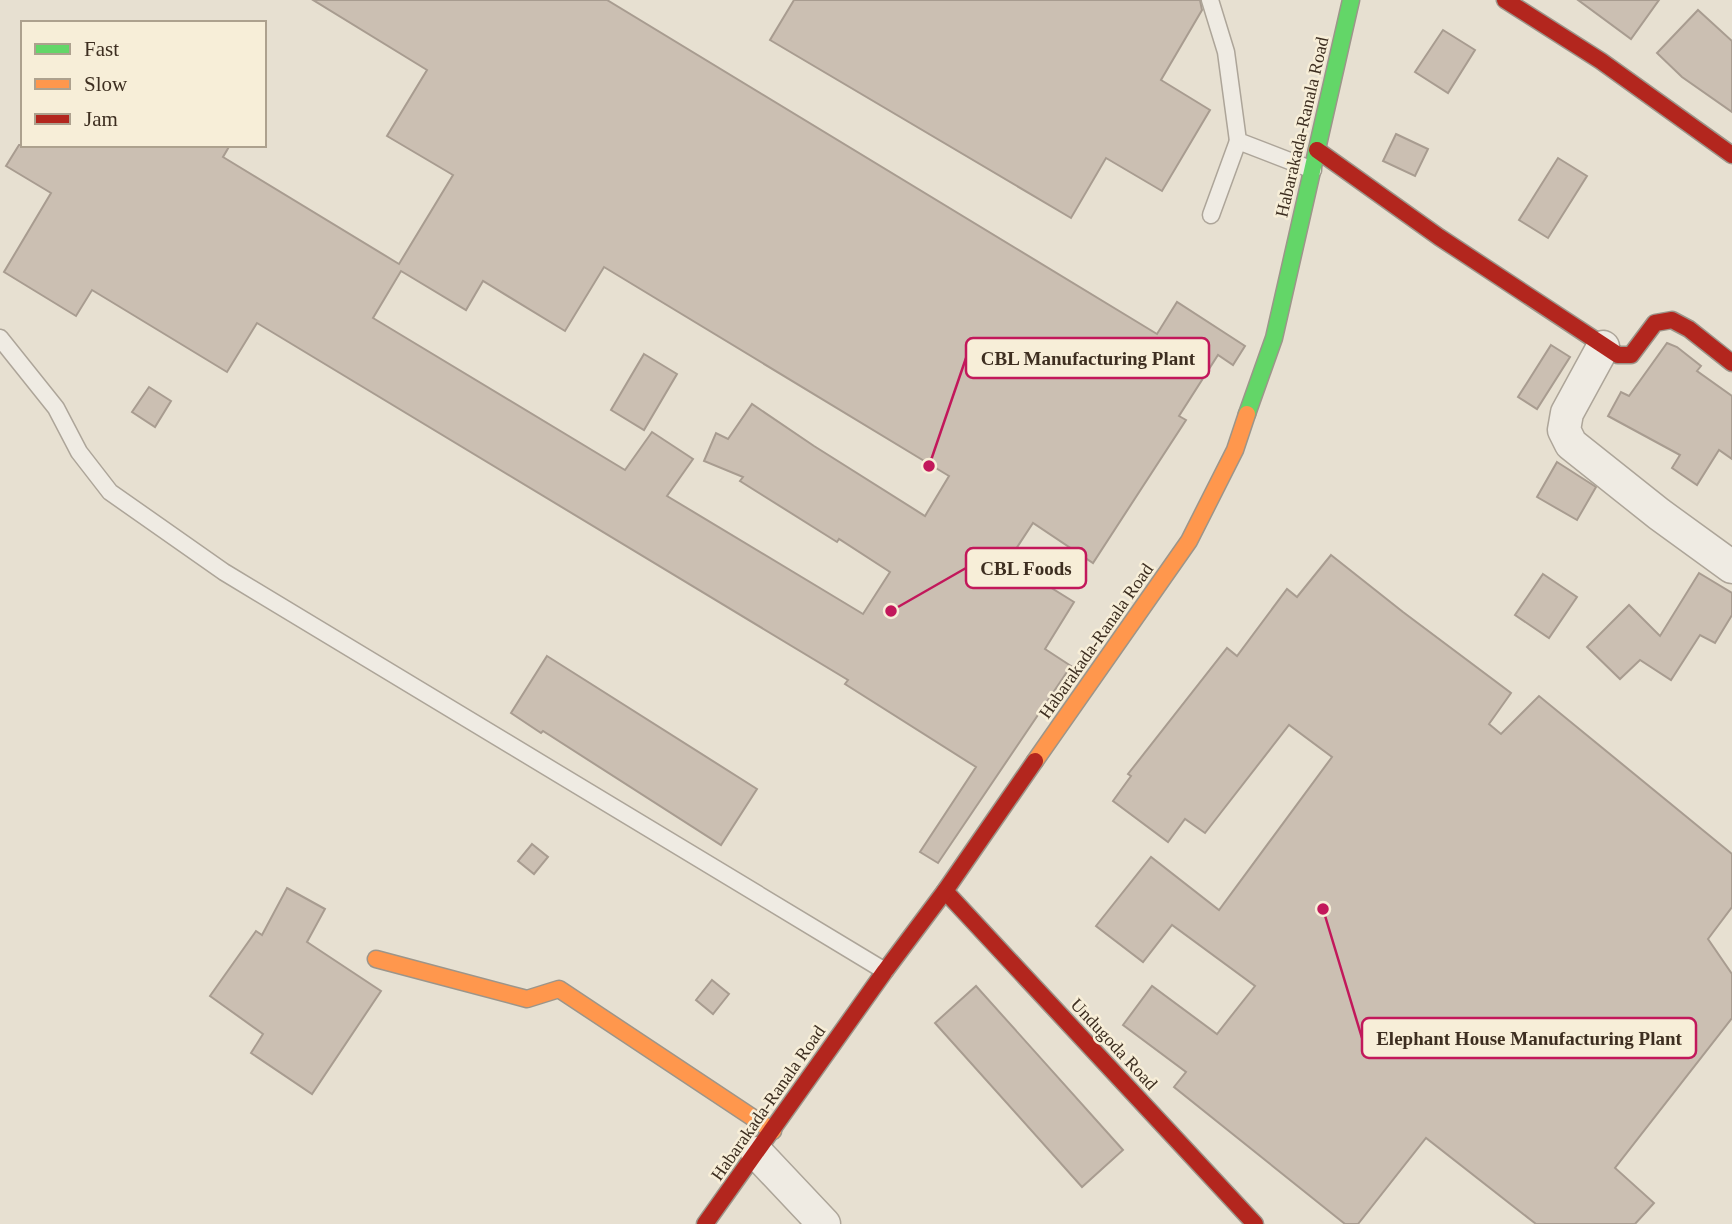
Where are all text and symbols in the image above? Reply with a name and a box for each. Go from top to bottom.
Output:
legend [21,21,266,147]
street label: Habarakada-Ranala Road [1272,35,1332,219]
text: Fast [84,37,119,61]
text: Slow [84,72,128,96]
text: Jam [84,107,118,131]
callout: CBL Manufacturing Plant [966,338,1209,378]
text: CBL Manufacturing Plant [981,348,1196,369]
callout: CBL Foods [966,548,1086,588]
text: CBL Foods [980,558,1072,579]
street label: Habarakada-Ranala Road [1035,560,1157,722]
street label: Undugoda Road [1067,994,1161,1094]
callout: Elephant House Manufacturing Plant [1362,1018,1696,1058]
street label: Habarakada-Ranala Road [707,1022,829,1184]
text: Elephant House Manufacturing Plant [1376,1028,1682,1049]

